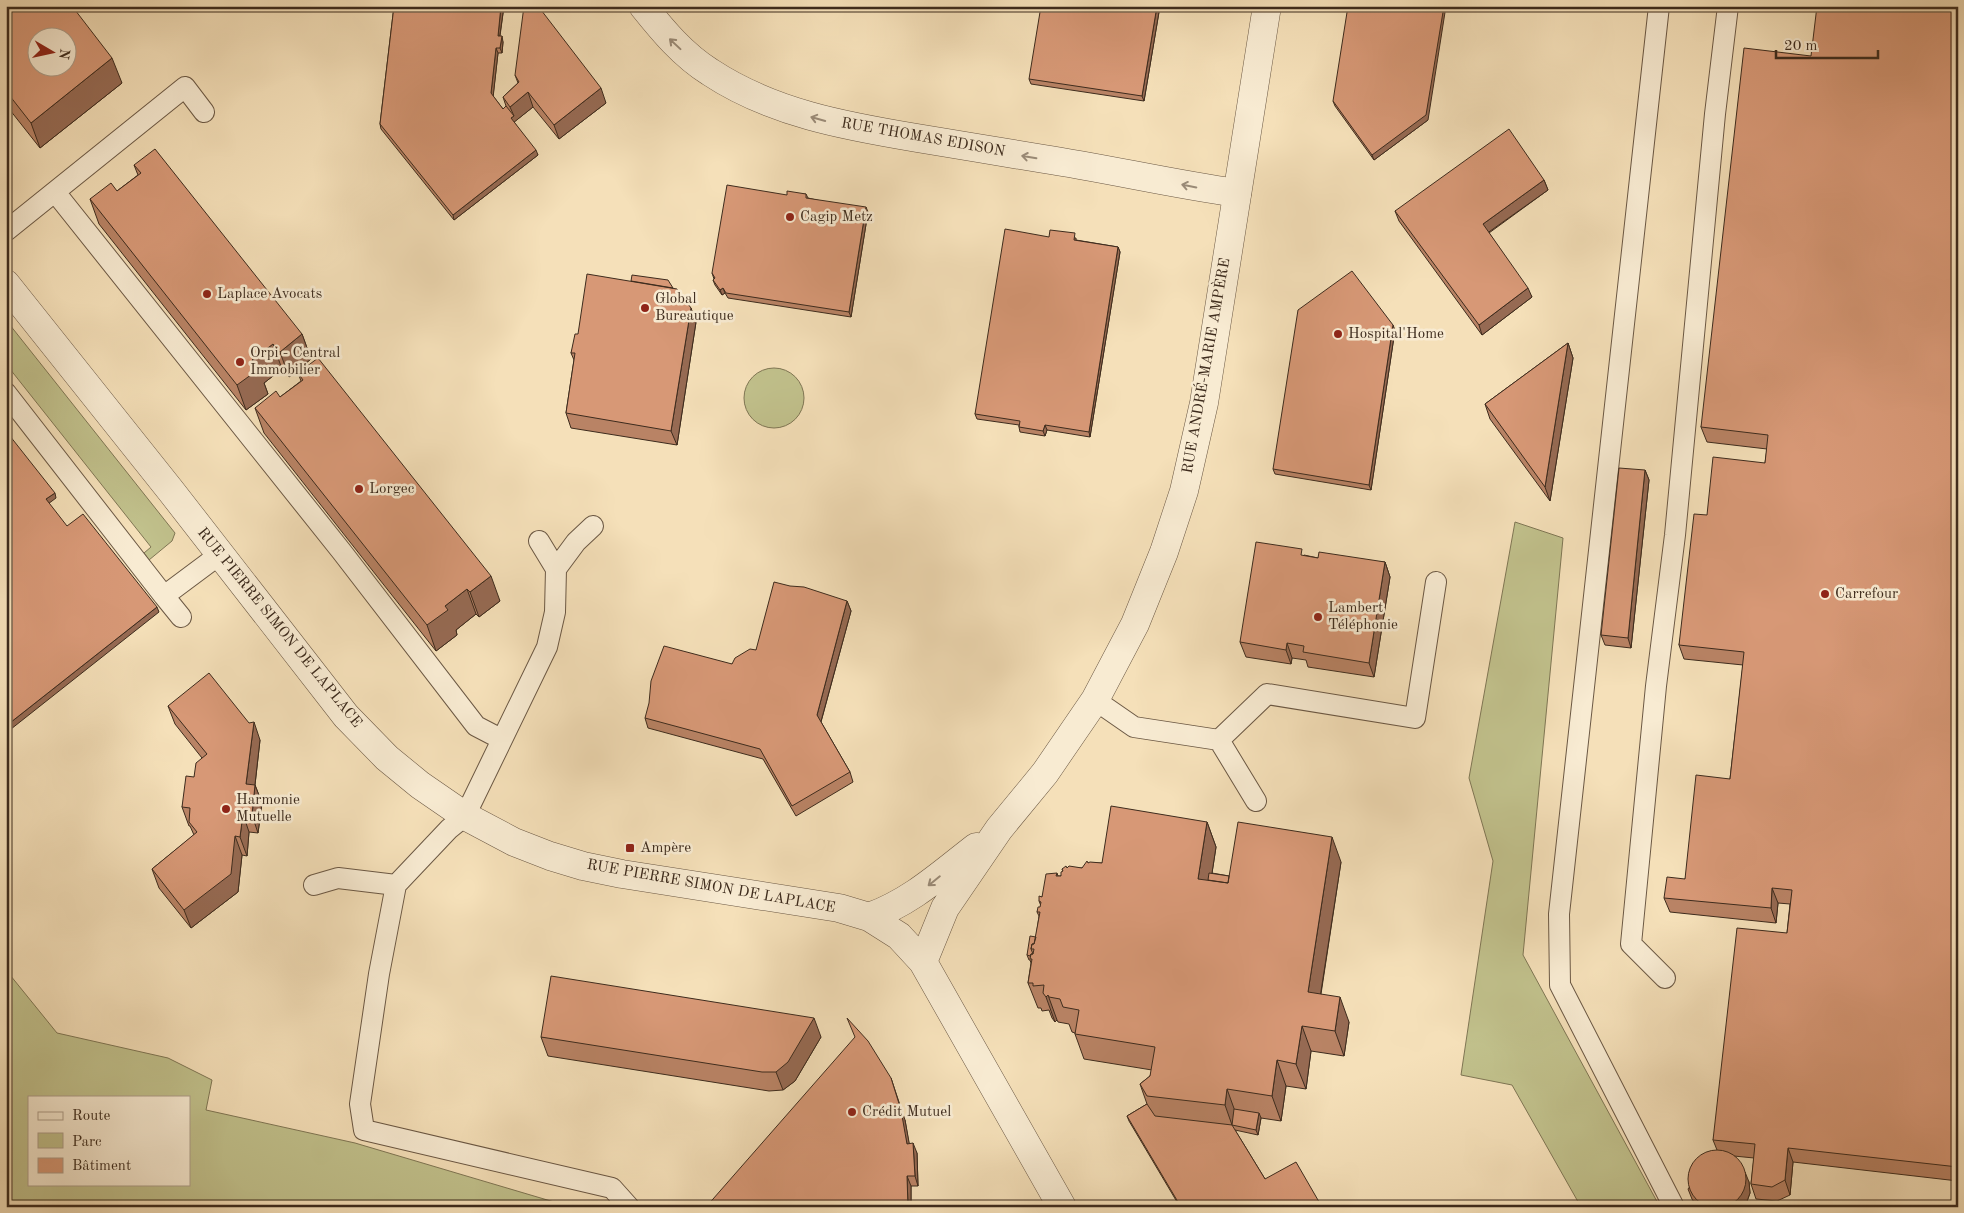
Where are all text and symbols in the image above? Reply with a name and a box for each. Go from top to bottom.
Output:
north arrow [28,28,78,78]
scale bar [1776,28,1879,60]
one-way arrow [669,38,682,50]
text: 20 m [1784,39,1818,54]
text: N [56,47,72,61]
one-way arrow [810,113,826,123]
street label: RUE THOMAS EDISON [840,116,1007,160]
one-way arrow [1022,151,1038,161]
one-way arrow [1182,181,1198,190]
place label: Cagip Metz [800,210,873,225]
marker: Cagip Metz [784,211,796,223]
street label: RUE ANDRÉ-MARIE AMPÈRE [1178,256,1233,475]
place label: Laplace Avocats [217,287,322,302]
marker: Laplace Avocats [201,288,213,300]
place label: Global Bureautique [655,292,734,324]
marker: Global Bureautique [639,302,651,314]
place label: Hospital'Home [1348,327,1444,342]
marker: Hospital'Home [1332,328,1344,340]
place label: Orpi - Central Immobilier [250,346,340,378]
marker: Orpi - Central Immobilier [234,356,246,368]
place label: Lorgec [369,482,415,497]
marker: Lorgec [353,483,365,495]
street label: RUE PIERRE SIMON DE LAPLACE [194,525,364,731]
place label: Carrefour [1835,587,1898,602]
marker: Carrefour [1819,588,1831,600]
place label: Lambert Téléphonie [1328,601,1398,633]
marker: Lambert Téléphonie [1312,611,1324,623]
place label: Harmonie Mutuelle [236,793,300,825]
marker: Harmonie Mutuelle [220,803,232,815]
place label: Ampère [640,841,691,856]
marker: Ampère [624,842,636,854]
street label: RUE PIERRE SIMON DE LAPLACE [586,858,836,916]
one-way arrow [927,875,940,886]
legend [28,1096,190,1186]
place label: Crédit Mutuel [862,1105,951,1120]
marker: Crédit Mutuel [846,1106,858,1118]
text: Route [72,1109,110,1124]
text: Parc [72,1135,102,1150]
text: Bâtiment [72,1159,131,1174]

